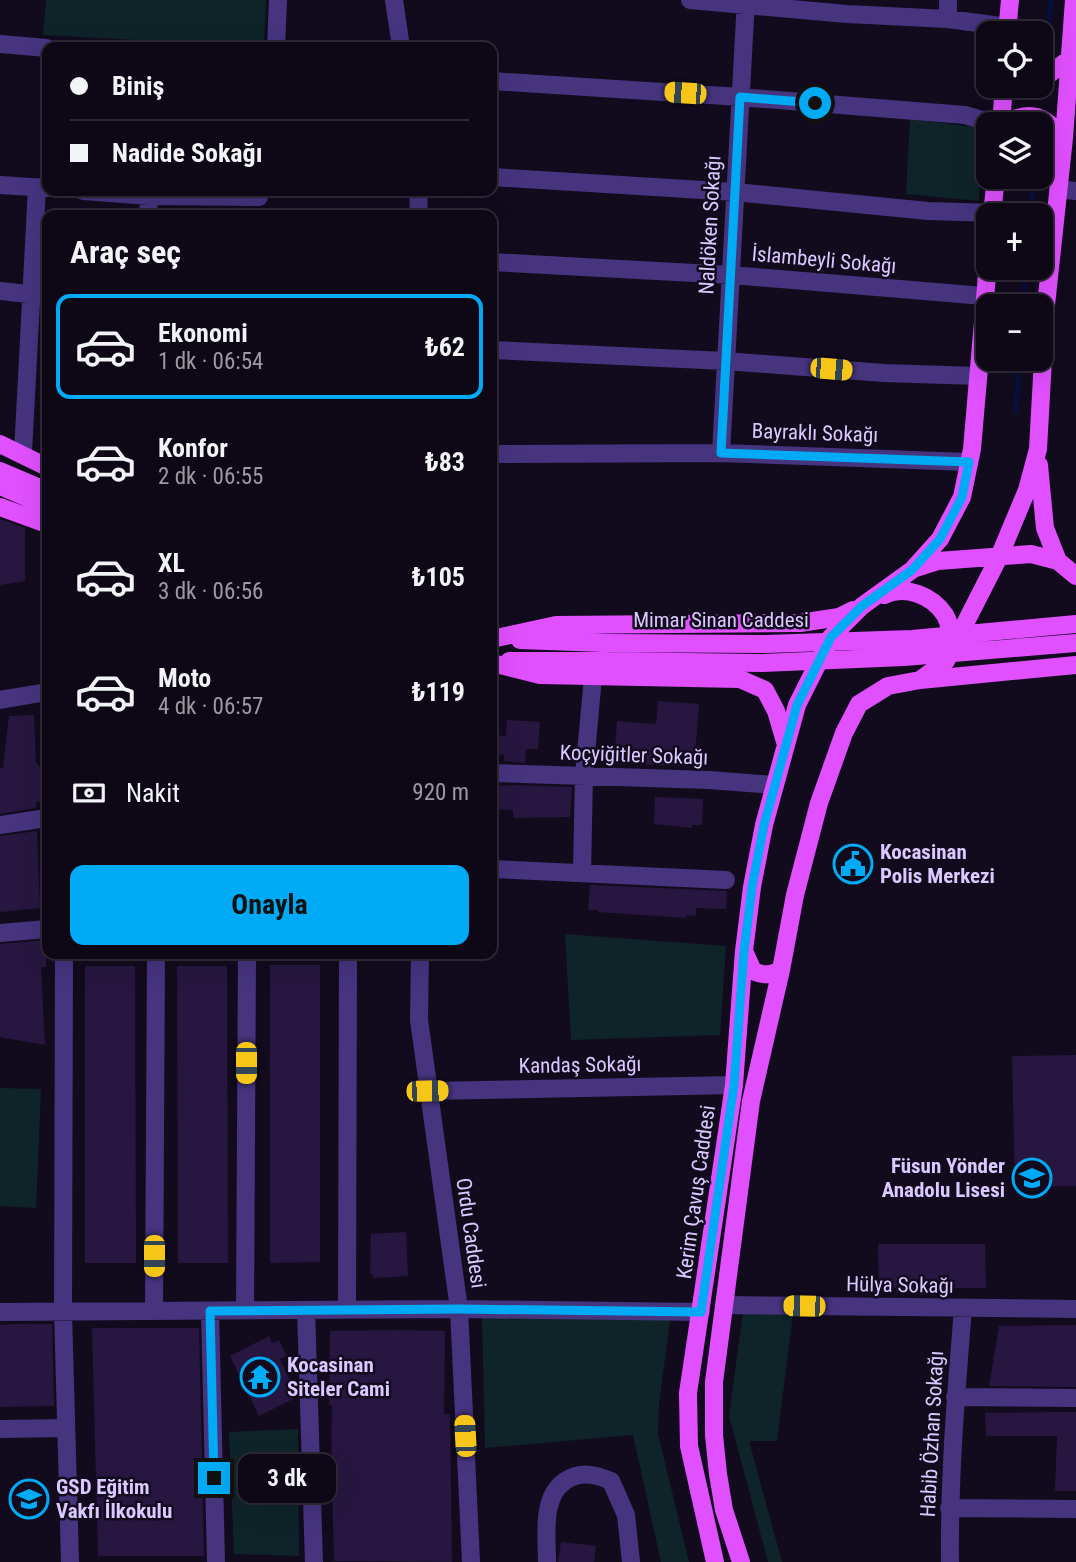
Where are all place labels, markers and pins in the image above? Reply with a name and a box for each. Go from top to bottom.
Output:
place label: Kocasinan Polis Merkezi [880,840,995,888]
public building icon: Kocasinan Polis Merkezi [832,843,874,885]
place label: Füsun Yönder Anadolu Lisesi [882,1154,1005,1202]
school or university icon: Füsun Yönder Anadolu Lisesi [1011,1157,1053,1199]
place label: Kocasinan Siteler Cami [287,1353,390,1401]
temple icon: Kocasinan Siteler Cami [239,1356,281,1398]
place label: GSD Eğitim Vakfı İlkokulu [56,1475,172,1523]
school or university icon: GSD Eğitim Vakfı İlkokulu [8,1478,50,1520]

